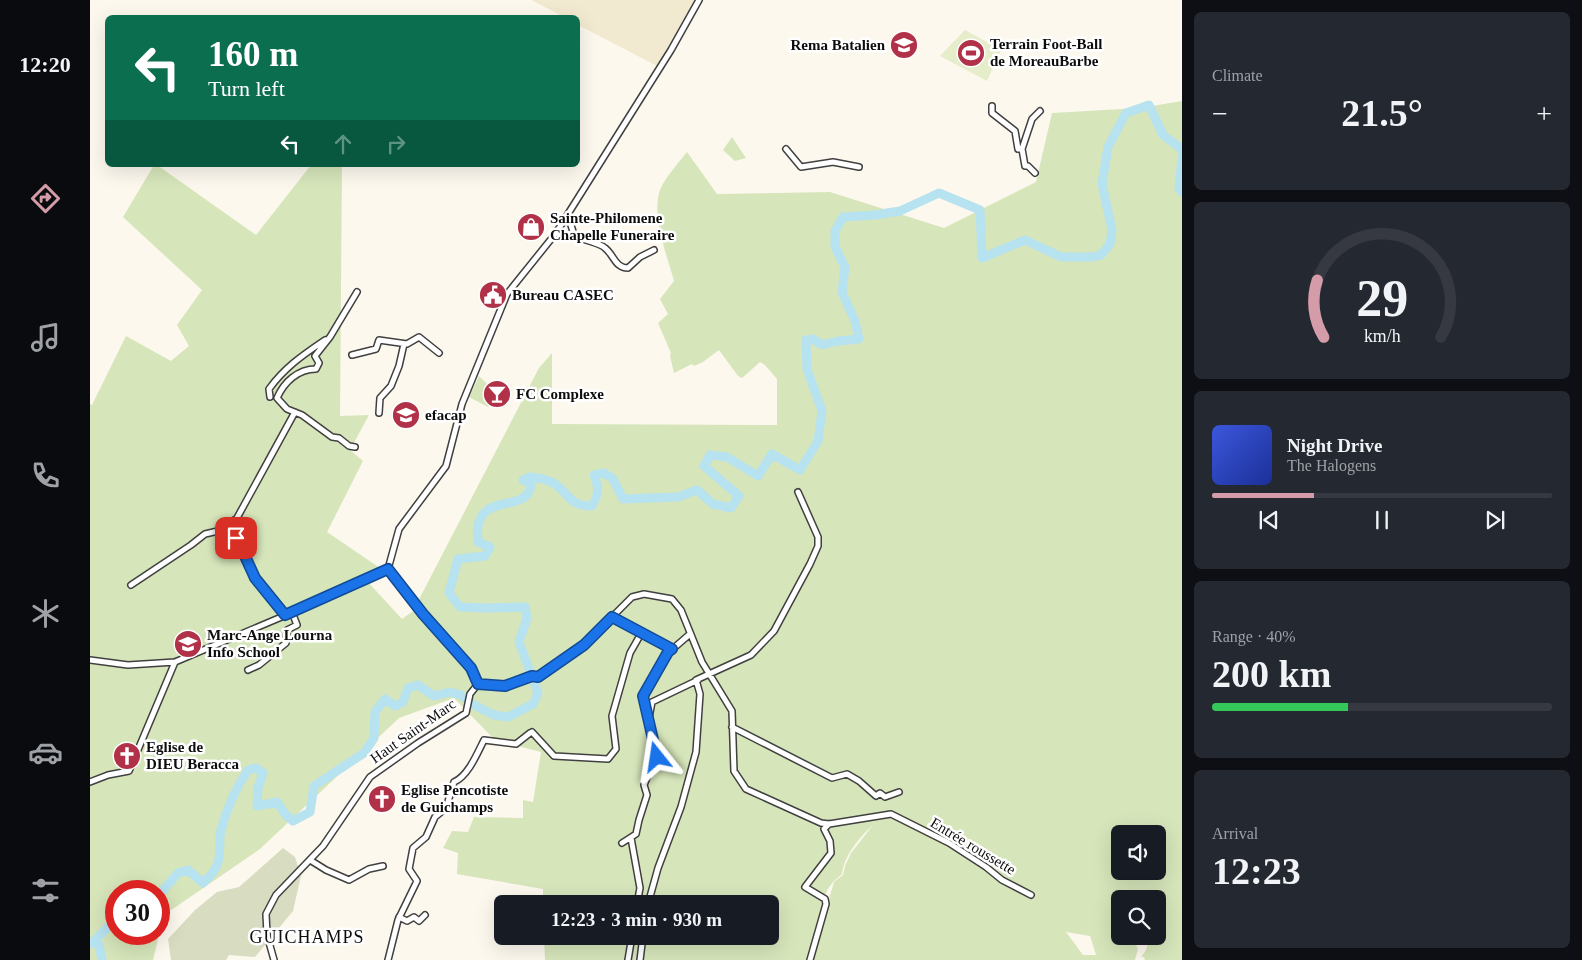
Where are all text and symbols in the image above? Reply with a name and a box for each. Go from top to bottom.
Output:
school or university icon: Rema Batalien [889,30,919,60]
icon: left [125,35,190,100]
text: 160 m [208,35,298,74]
place label: Terrain Foot-Ball de MoreauBarbe [990,36,1102,69]
place label: Rema Batalien [790,37,886,53]
sports icon: Terrain Foot-Ball de MoreauBarbe [956,38,986,68]
text: 12:20 [19,52,71,77]
text: Climate [1212,67,1263,84]
text: Turn left [208,76,285,101]
text: 21.5° [1341,92,1423,134]
text: − [1212,98,1228,129]
text: + [1536,98,1552,129]
icon: left [276,130,304,158]
icon: ahead [329,130,357,158]
icon: right [382,130,410,158]
icon: directions [28,181,63,216]
place label: Sainte-Philomene Chapelle Funeraire [550,210,675,243]
shop icon: Sainte-Philomene Chapelle Funeraire [516,212,546,242]
text: 29 [1356,270,1408,327]
public building icon: Bureau CASEC [478,280,508,310]
place label: Bureau CASEC [512,287,614,303]
icon: music [28,320,63,355]
text: km/h [1364,326,1400,346]
bar icon: FC Complexe [482,379,512,409]
place label: FC Complexe [516,386,604,402]
school or university icon: efacap [391,400,421,430]
place label: efacap [425,407,467,423]
text: Night Drive [1287,435,1383,456]
text: The Halogens [1287,457,1376,474]
icon: phone [28,458,63,493]
icon: previous [1255,506,1283,534]
icon: pause [1368,506,1396,534]
icon: next [1481,506,1509,534]
pin [215,517,257,559]
icon: arrive [222,524,250,552]
icon: climate [28,596,63,631]
place label: Marc-Ange Lourna Info School [207,627,333,660]
text: Range · 40% [1212,628,1296,645]
school or university icon: Marc-Ange Lourna Info School [173,629,203,659]
text: 200 km [1212,653,1331,695]
street label: Haut Saint-Marc [367,695,459,766]
position arrow [630,730,682,782]
icon: car [28,735,63,770]
place label: Eglise de DIEU Beracca [146,739,239,772]
church icon: Eglise de DIEU Beracca [112,741,142,771]
place label: Eglise Pencotiste de Guichamps [401,782,508,815]
church icon: Eglise Pencotiste de Guichamps [367,784,397,814]
street label: Entrée roussette [928,814,1019,878]
map controls [1111,825,1166,945]
button: sound [1111,825,1166,880]
text: Arrival [1212,825,1258,842]
text: 12:23 [1212,850,1301,892]
icon: filters [28,873,63,908]
speed limit sign: 30 [105,880,170,945]
button: search [1111,890,1166,945]
text: 12:23 · 3 min · 930 m [551,909,722,930]
district label: GUICHAMPS [249,927,365,947]

